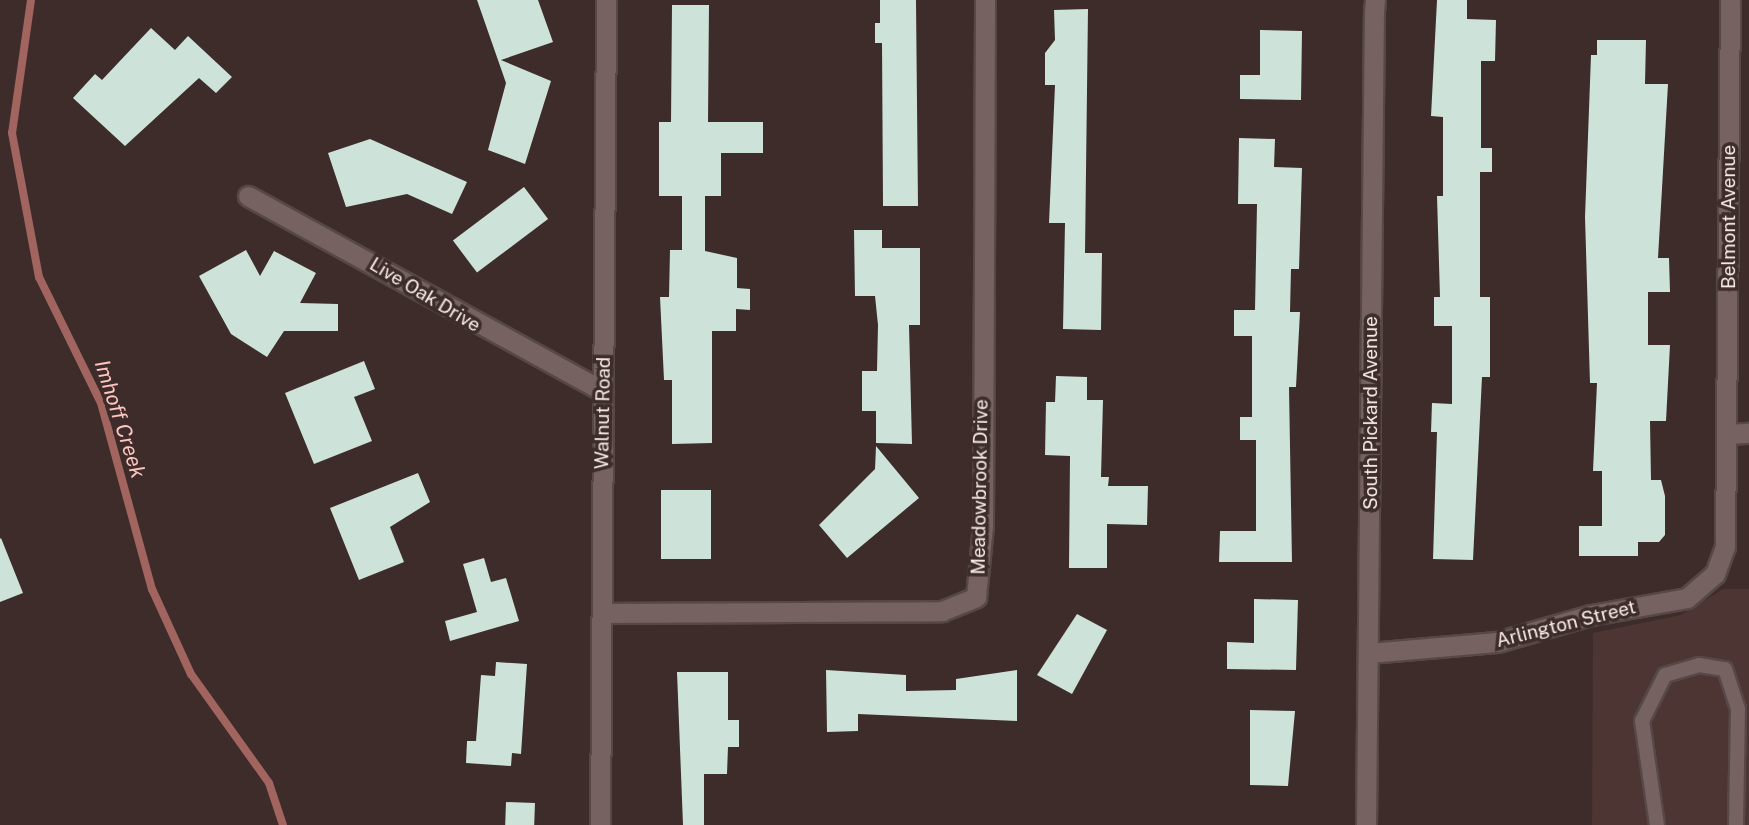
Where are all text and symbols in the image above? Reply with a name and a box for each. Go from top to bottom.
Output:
street label: Belmont Avenue [1718,145,1740,289]
street label: Live Oak Drive [365,253,485,337]
street label: South Pickard Avenue [1360,316,1382,510]
water label: Imhoff Creek [89,357,151,481]
street label: Walnut Road [591,357,615,469]
street label: Meadowbrook Drive [967,399,993,575]
street label: Arlington Street [1494,596,1638,652]

